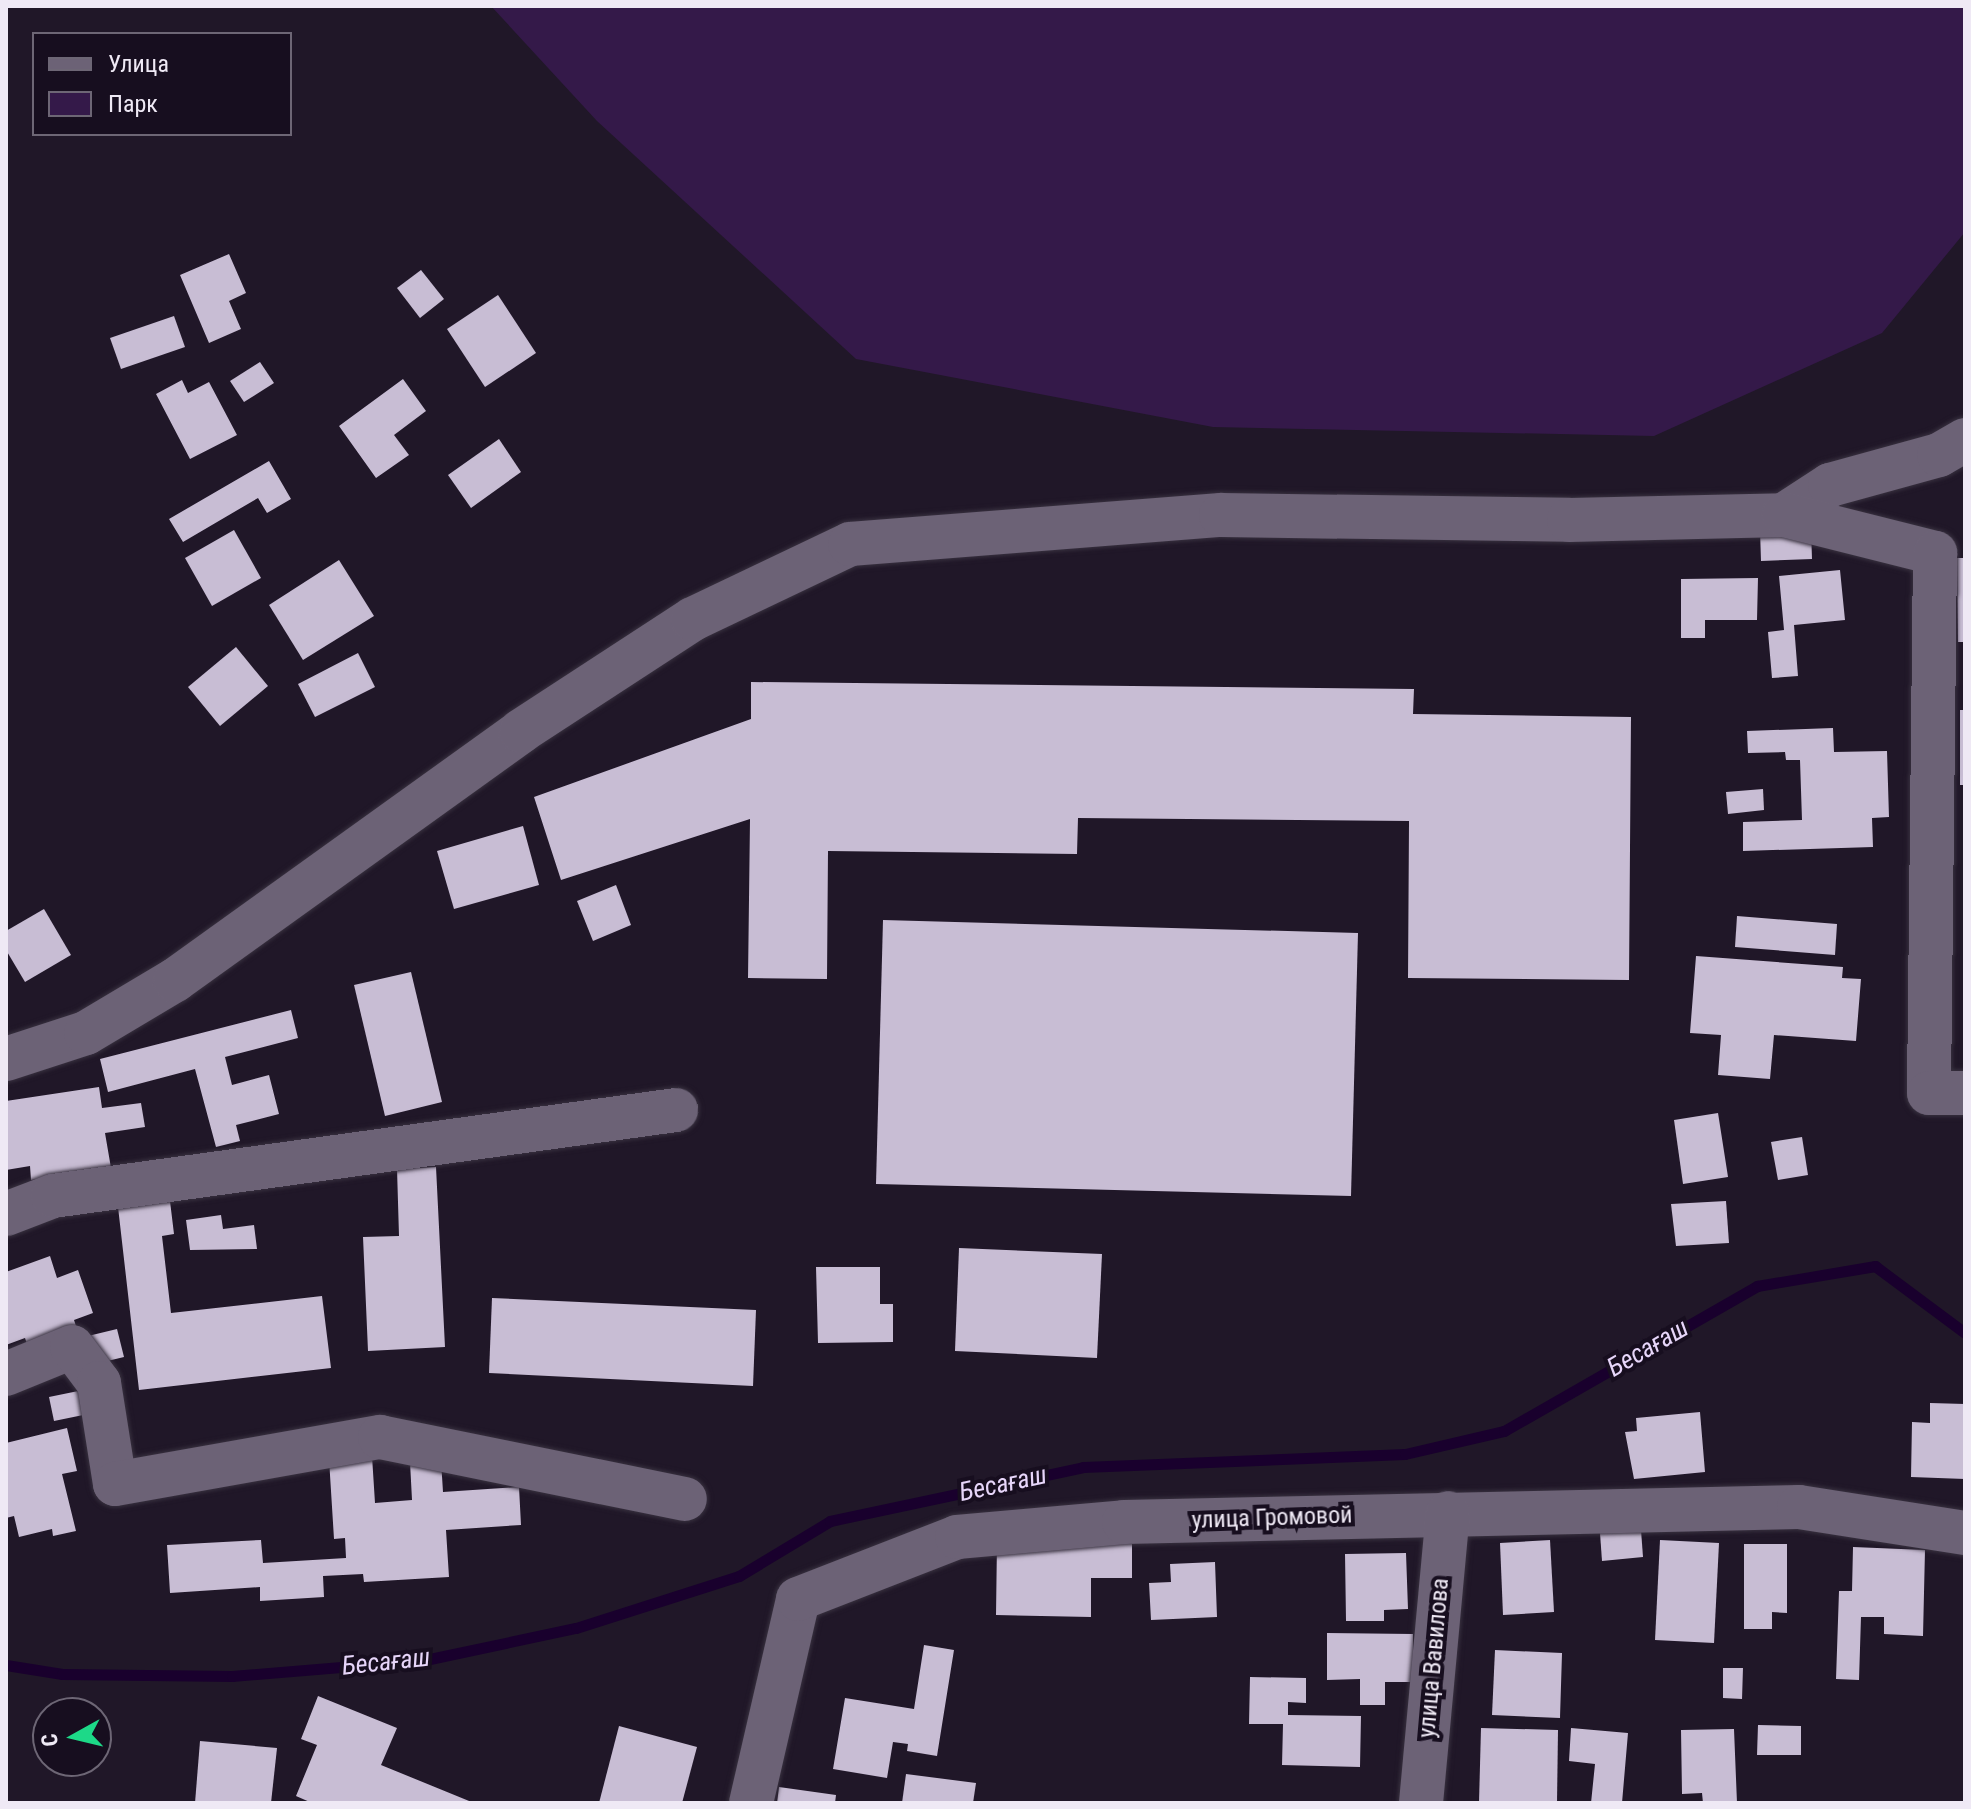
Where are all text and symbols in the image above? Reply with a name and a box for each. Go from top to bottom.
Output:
legend [32,32,292,136]
text: Улица [108,50,169,78]
text: Парк [108,90,158,118]
water label: Бесағаш [1602,1312,1694,1384]
water label: Бесағаш [956,1460,1050,1508]
street label: улица Громовой [1191,1501,1353,1535]
street label: улица Вавилова [1413,1577,1455,1739]
water label: Бесағаш [340,1642,432,1682]
north arrow [32,1697,112,1777]
text: С [36,1732,63,1748]

